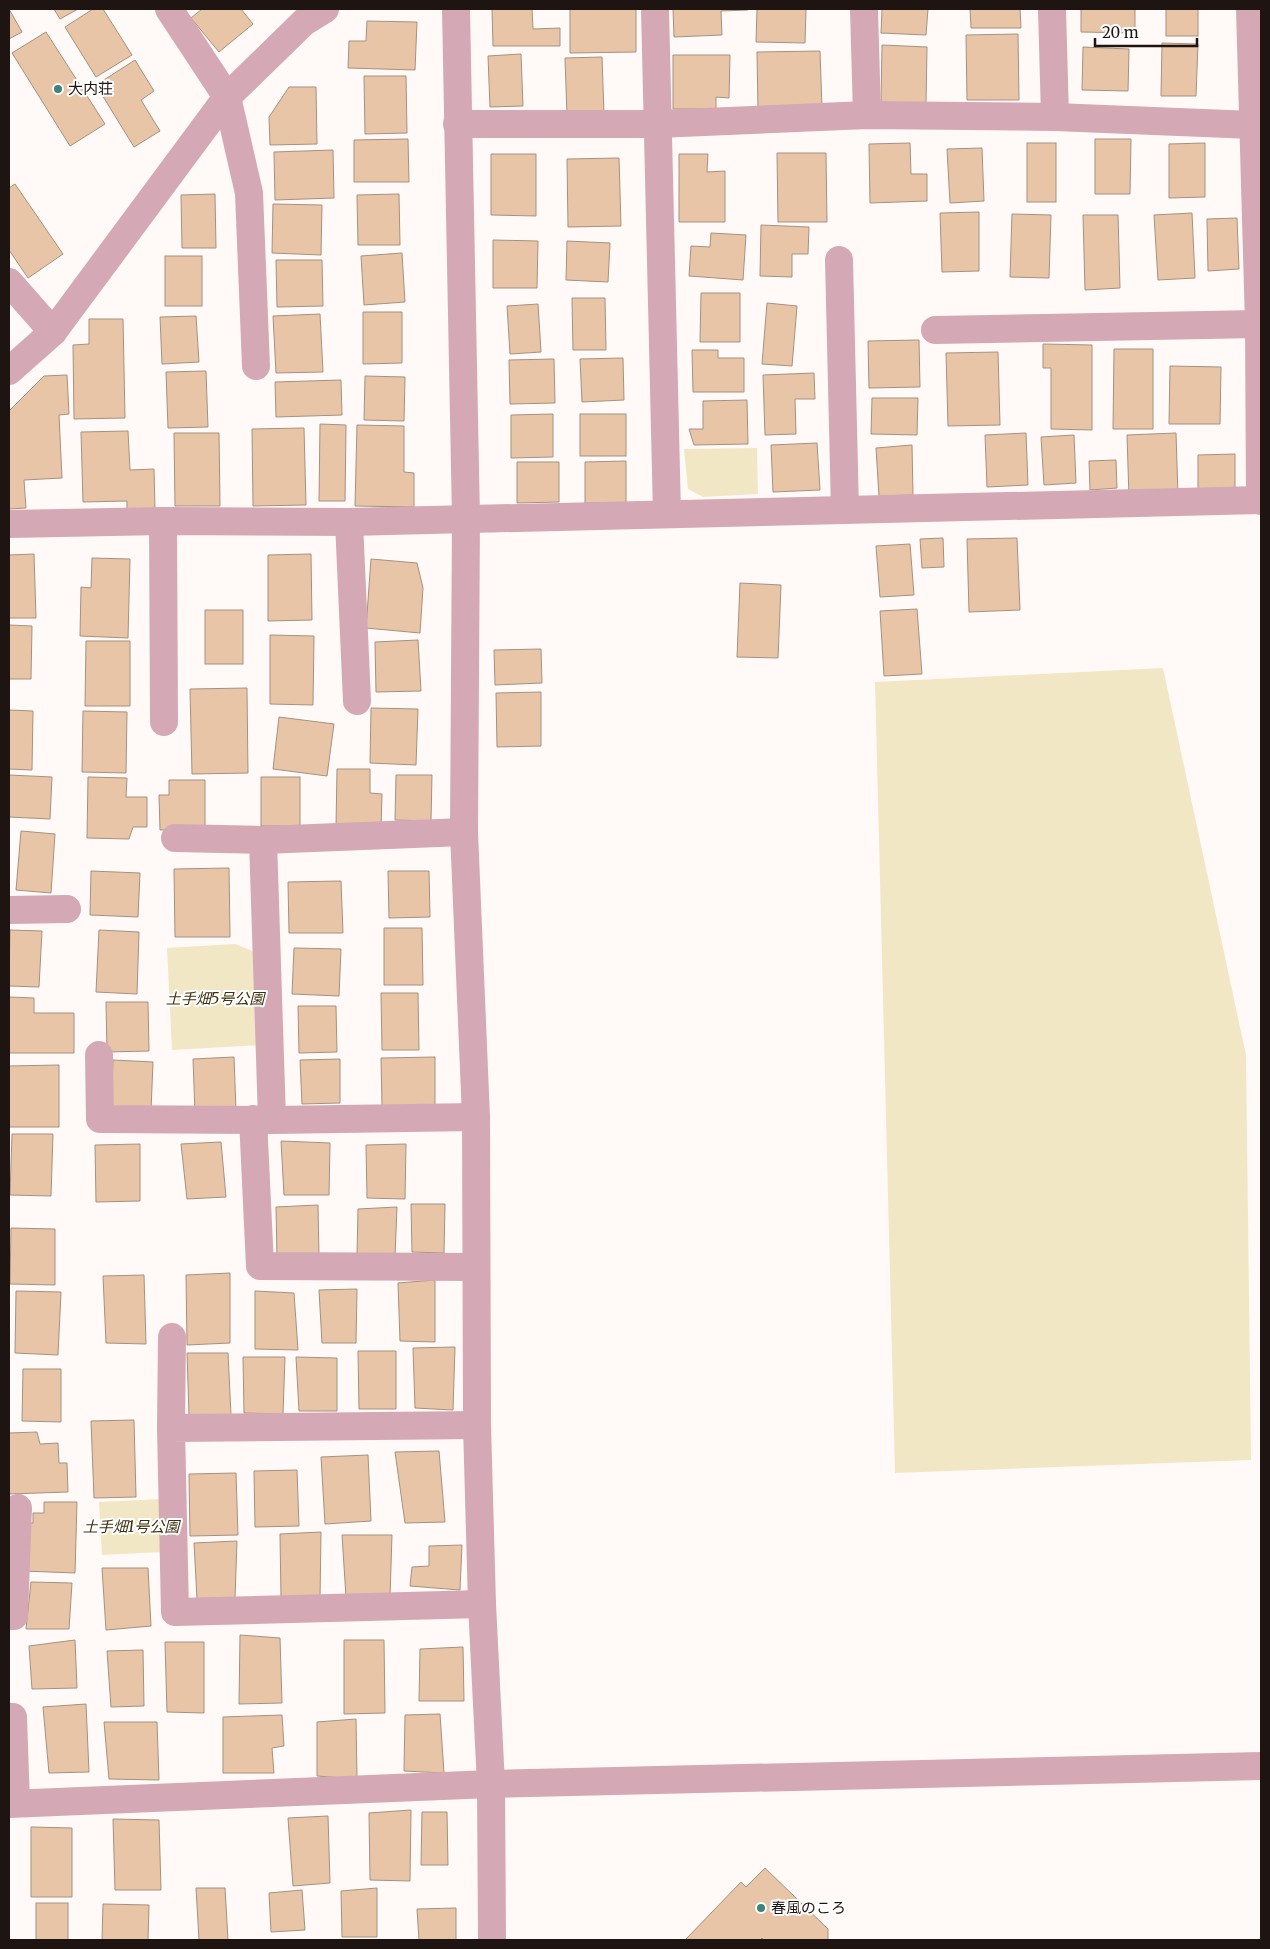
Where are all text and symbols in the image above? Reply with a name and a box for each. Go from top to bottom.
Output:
scale bar [1095,15,1198,47]
text: 20 m [1102,23,1139,42]
place label: 大内荘 [68,79,113,98]
marker: 大内荘 [52,83,64,95]
park label: 土手畑5号公園 [166,989,266,1008]
park label: 土手畑1号公園 [83,1517,181,1536]
place label: 春風のころ [771,1898,846,1917]
marker: 春風のころ [755,1902,767,1914]

